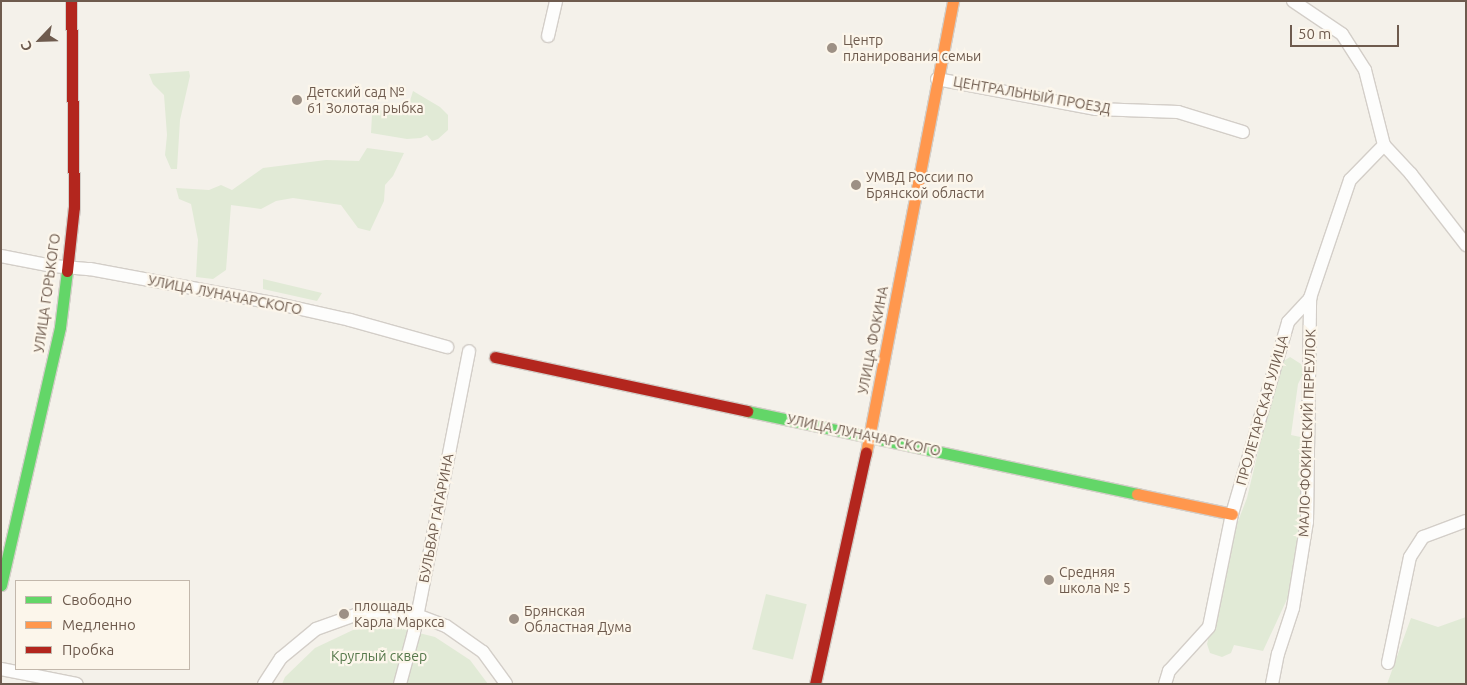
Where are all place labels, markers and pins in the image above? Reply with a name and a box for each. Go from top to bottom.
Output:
place label: Центр планирования семьи [843,32,981,64]
marker: Центр планирования семьи [825,41,839,55]
place label: Детский сад № 61 Золотая рыбка [307,84,424,116]
marker: Детский сад № 61 Золотая рыбка [291,94,303,106]
place label: УМВД России по Брянской области [866,169,985,202]
marker: УМВД России по Брянской области [850,179,862,191]
place label: Средняя школа № 5 [1059,564,1131,596]
marker: Средняя школа № 5 [1043,574,1055,586]
place label: площадь Карла Маркса [354,598,445,630]
place label: Брянская Областная Дума [524,603,632,636]
marker: площадь Карла Маркса [338,608,350,620]
marker: Брянская Областная Дума [508,613,520,625]

